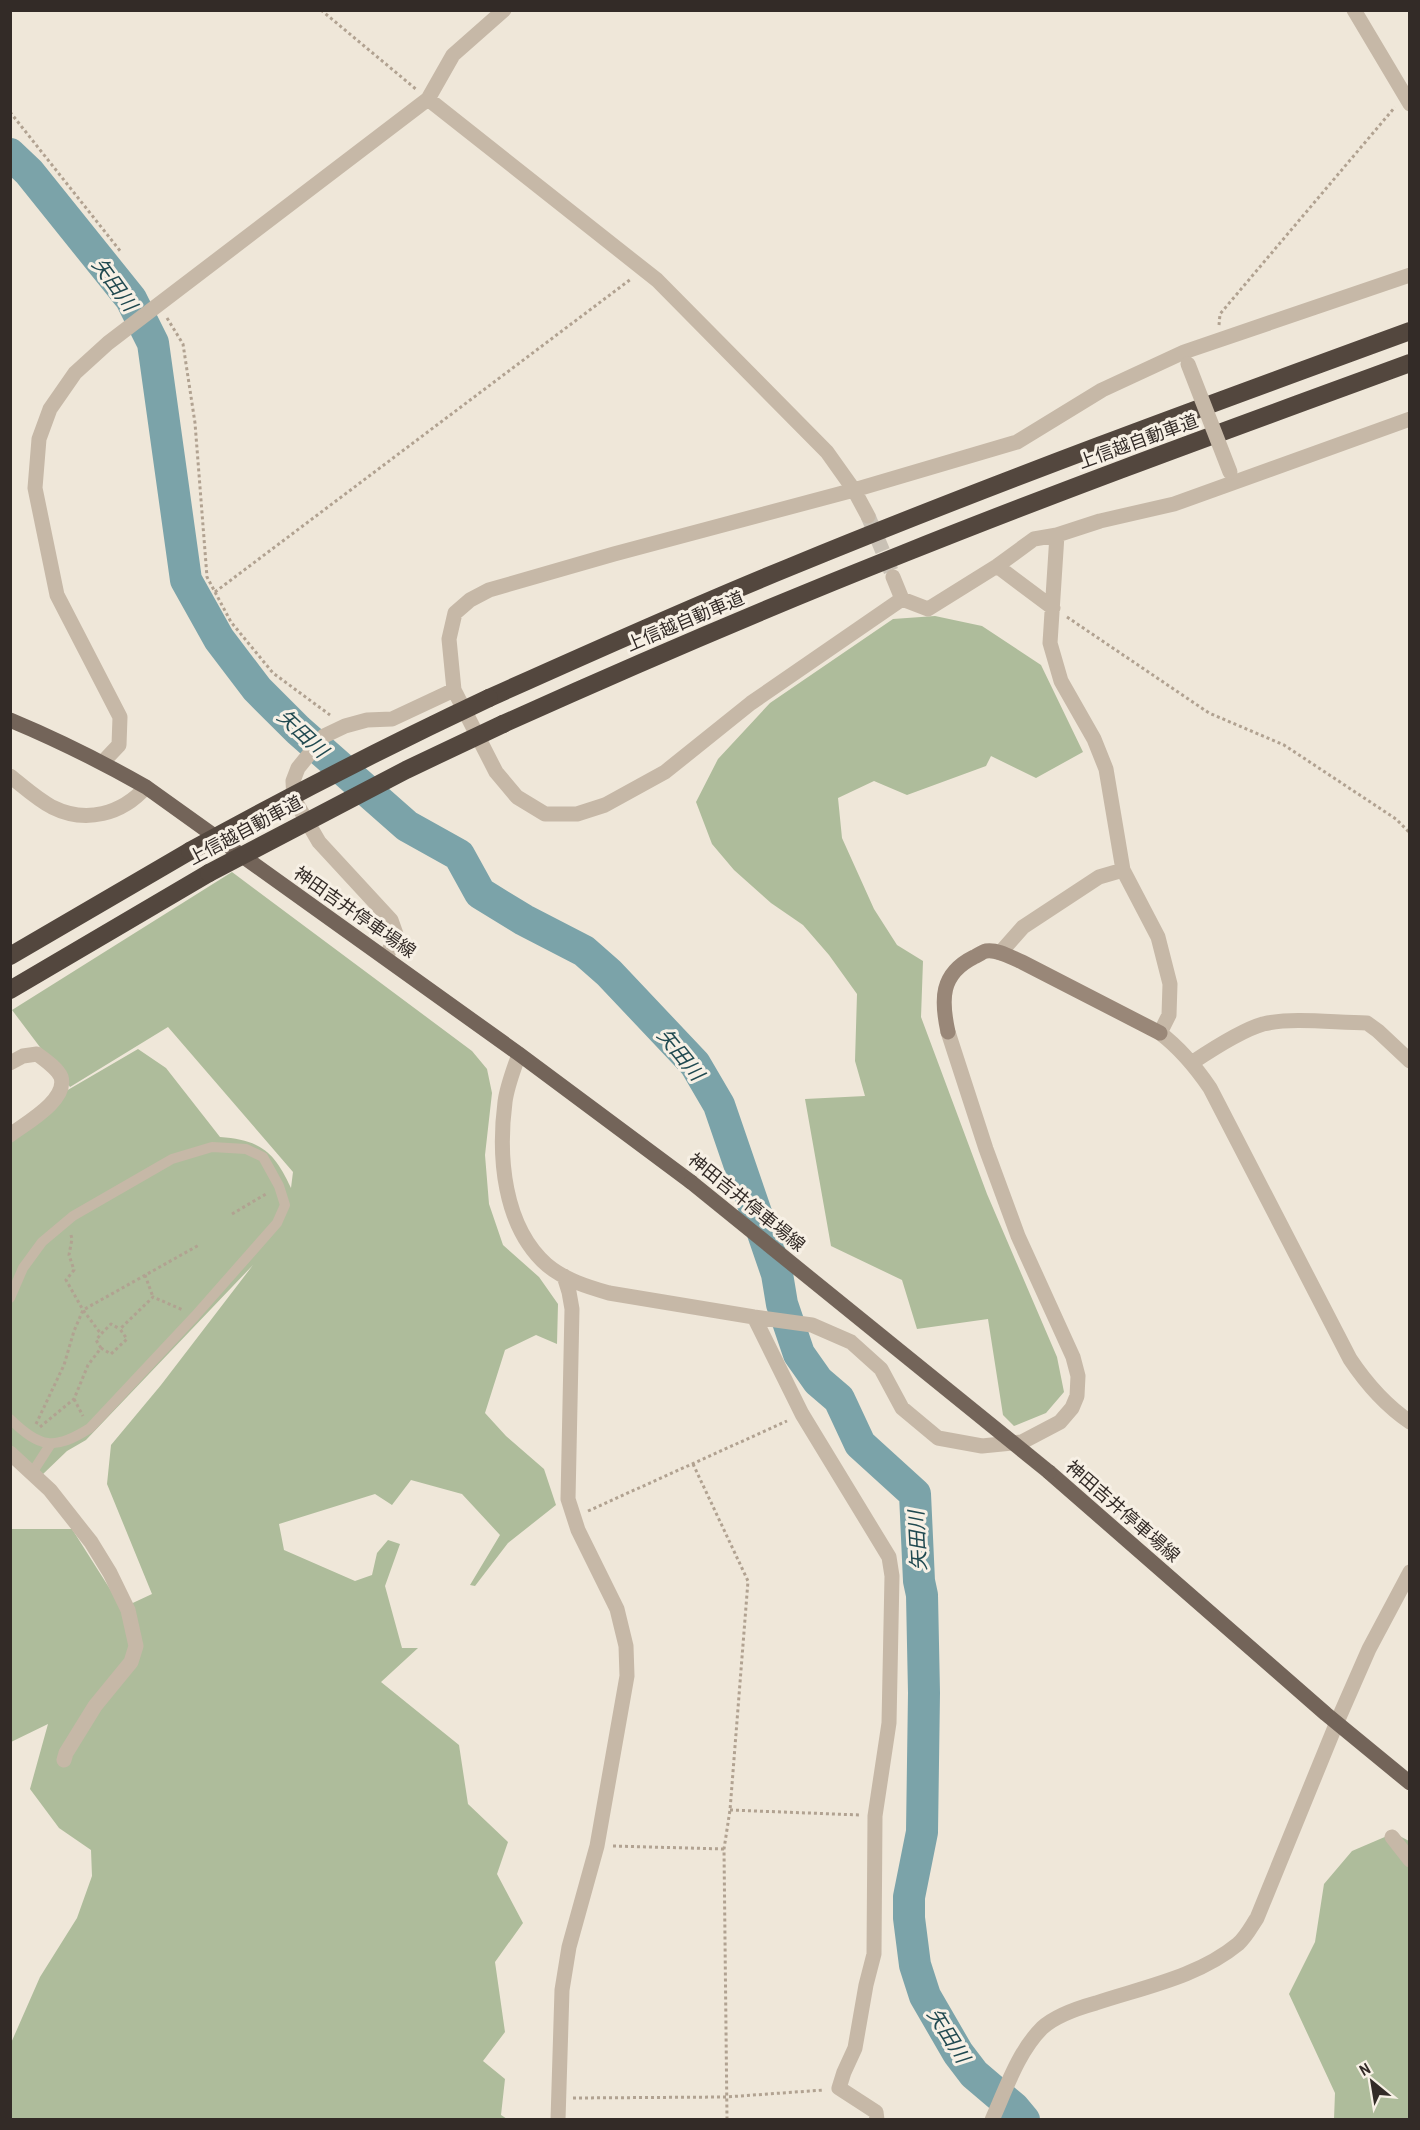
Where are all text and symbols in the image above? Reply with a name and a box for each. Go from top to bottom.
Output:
water label: 矢田川 [86,252,145,318]
street label: 上信越自動車道 [1075,408,1201,474]
street label: 上信越自動車道 [622,585,748,657]
water label: 矢田川 [272,703,336,765]
street label: 上信越自動車道 [184,789,306,871]
street label: 神田吉井停車場線 [289,860,421,964]
water label: 矢田川 [652,1022,712,1087]
street label: 神田吉井停車場線 [683,1147,811,1257]
street label: 神田吉井停車場線 [1060,1454,1186,1568]
water label: 矢田川 [902,1508,932,1572]
water label: 矢田川 [922,2002,977,2069]
north arrow [1342,2052,1402,2112]
text: N [1355,2057,1374,2081]

